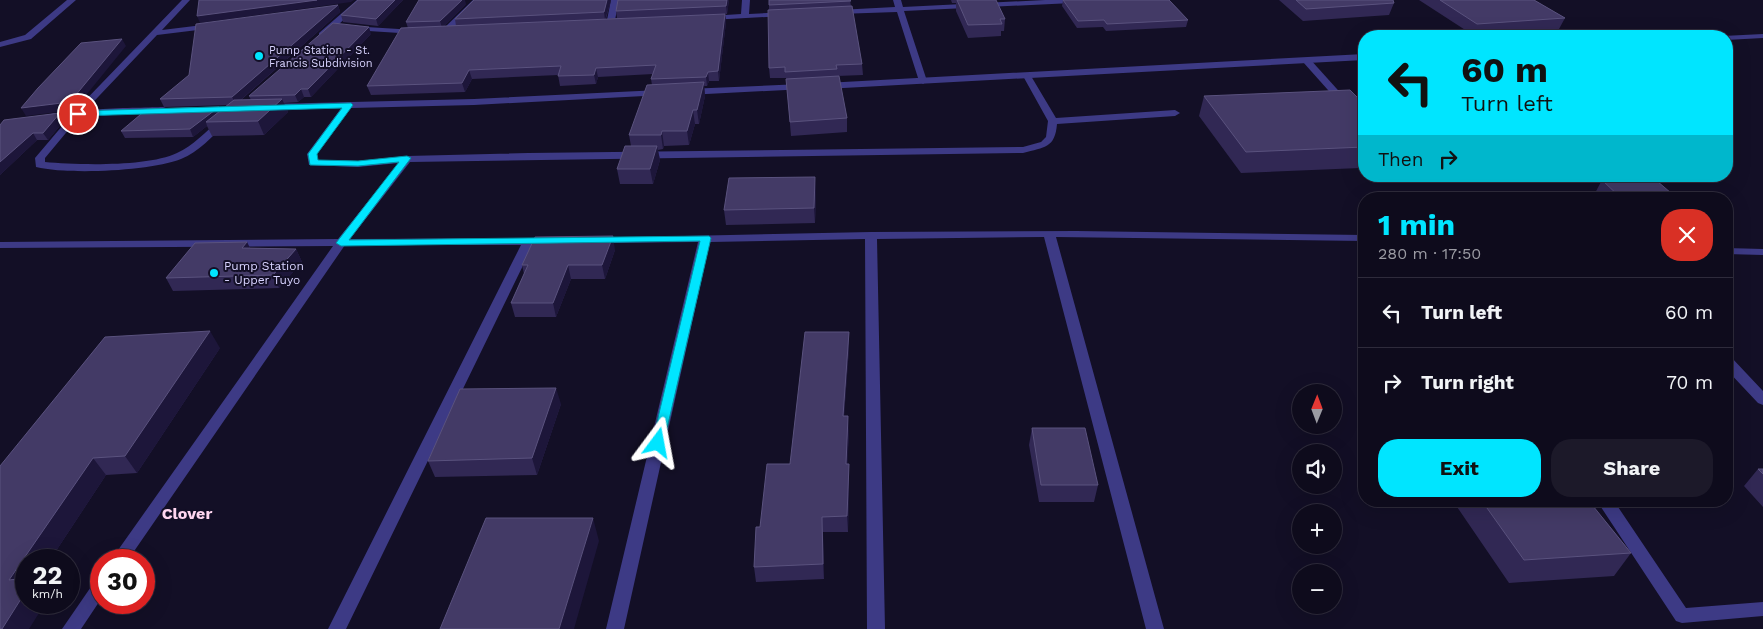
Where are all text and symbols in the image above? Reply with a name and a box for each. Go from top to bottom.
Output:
place label: Pump Station - St. Francis Subdivision [269,44,373,70]
text: 60 m [1461,49,1548,91]
marker: Pump Station - St. Francis Subdivision [253,50,265,62]
icon: left [1378,50,1443,115]
text: Turn left [1461,91,1553,116]
pin [57,93,99,135]
icon: arrive [64,100,92,128]
icon: right [1434,145,1462,173]
text: Then [1378,148,1424,171]
text: 1 min [1378,207,1455,242]
button: close [1661,209,1713,261]
text: 280 m · 17:50 [1378,244,1481,263]
place label: Pump Station - Upper Tuyo [224,259,304,287]
marker: Pump Station - Upper Tuyo [208,267,220,279]
icon: left [1378,299,1406,327]
text: Turn left [1421,301,1502,324]
text: 60 m [1665,301,1713,324]
icon: right [1378,369,1406,397]
text: Turn right [1421,371,1514,394]
text: 70 m [1666,371,1713,394]
north arrow [1292,384,1342,434]
map controls [1292,384,1342,614]
position arrow [631,416,683,468]
button: Exit [1378,439,1541,497]
button: Share [1551,439,1713,497]
button: sound [1292,444,1342,494]
district label: Clover [162,504,212,523]
button: + [1292,504,1342,554]
speed limit sign: 30 [90,549,155,614]
text: 22 [33,561,62,590]
button: − [1292,564,1342,614]
text: km/h [32,587,63,601]

